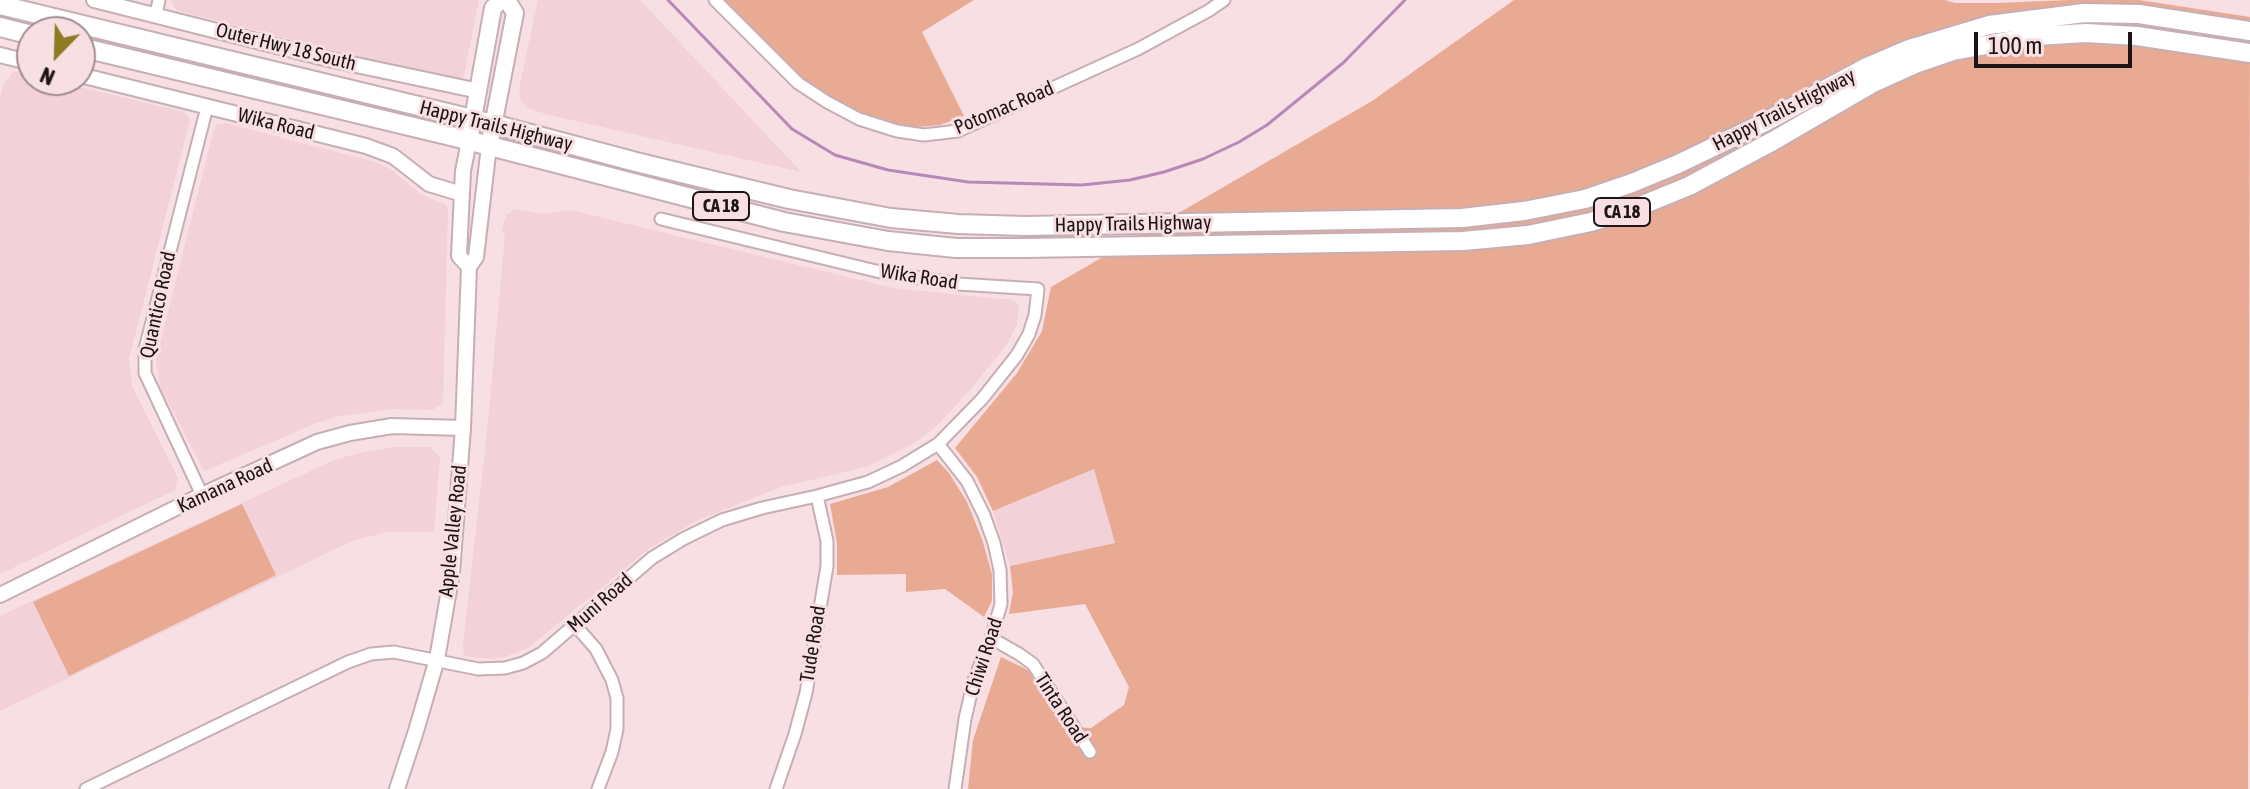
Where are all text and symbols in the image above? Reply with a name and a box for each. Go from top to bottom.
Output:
north arrow [16,16,96,96]
scale bar [1978,16,2136,66]
street label: Outer Hwy 18 South [213,18,359,76]
text: 100 m [1988,32,2042,59]
text: N [36,62,58,91]
street label: Happy Trails Highway [1709,64,1859,156]
street label: Potomac Road [951,76,1057,140]
street label: Happy Trails Highway [417,95,575,157]
street label: Wika Road [235,103,317,145]
road number: CA 18 [693,192,749,220]
road number: CA 18 [1594,198,1650,226]
street label: Happy Trails Highway [1055,211,1211,237]
street label: Quantico Road [135,249,181,361]
street label: Wika Road [879,259,959,295]
street label: Kamana Road [174,454,276,518]
street label: Apple Valley Road [434,464,472,598]
street label: Muni Road [563,568,637,638]
street label: Tude Road [795,604,831,684]
street label: Chiwi Road [960,615,1008,699]
street label: Tinta Road [1030,668,1092,748]

